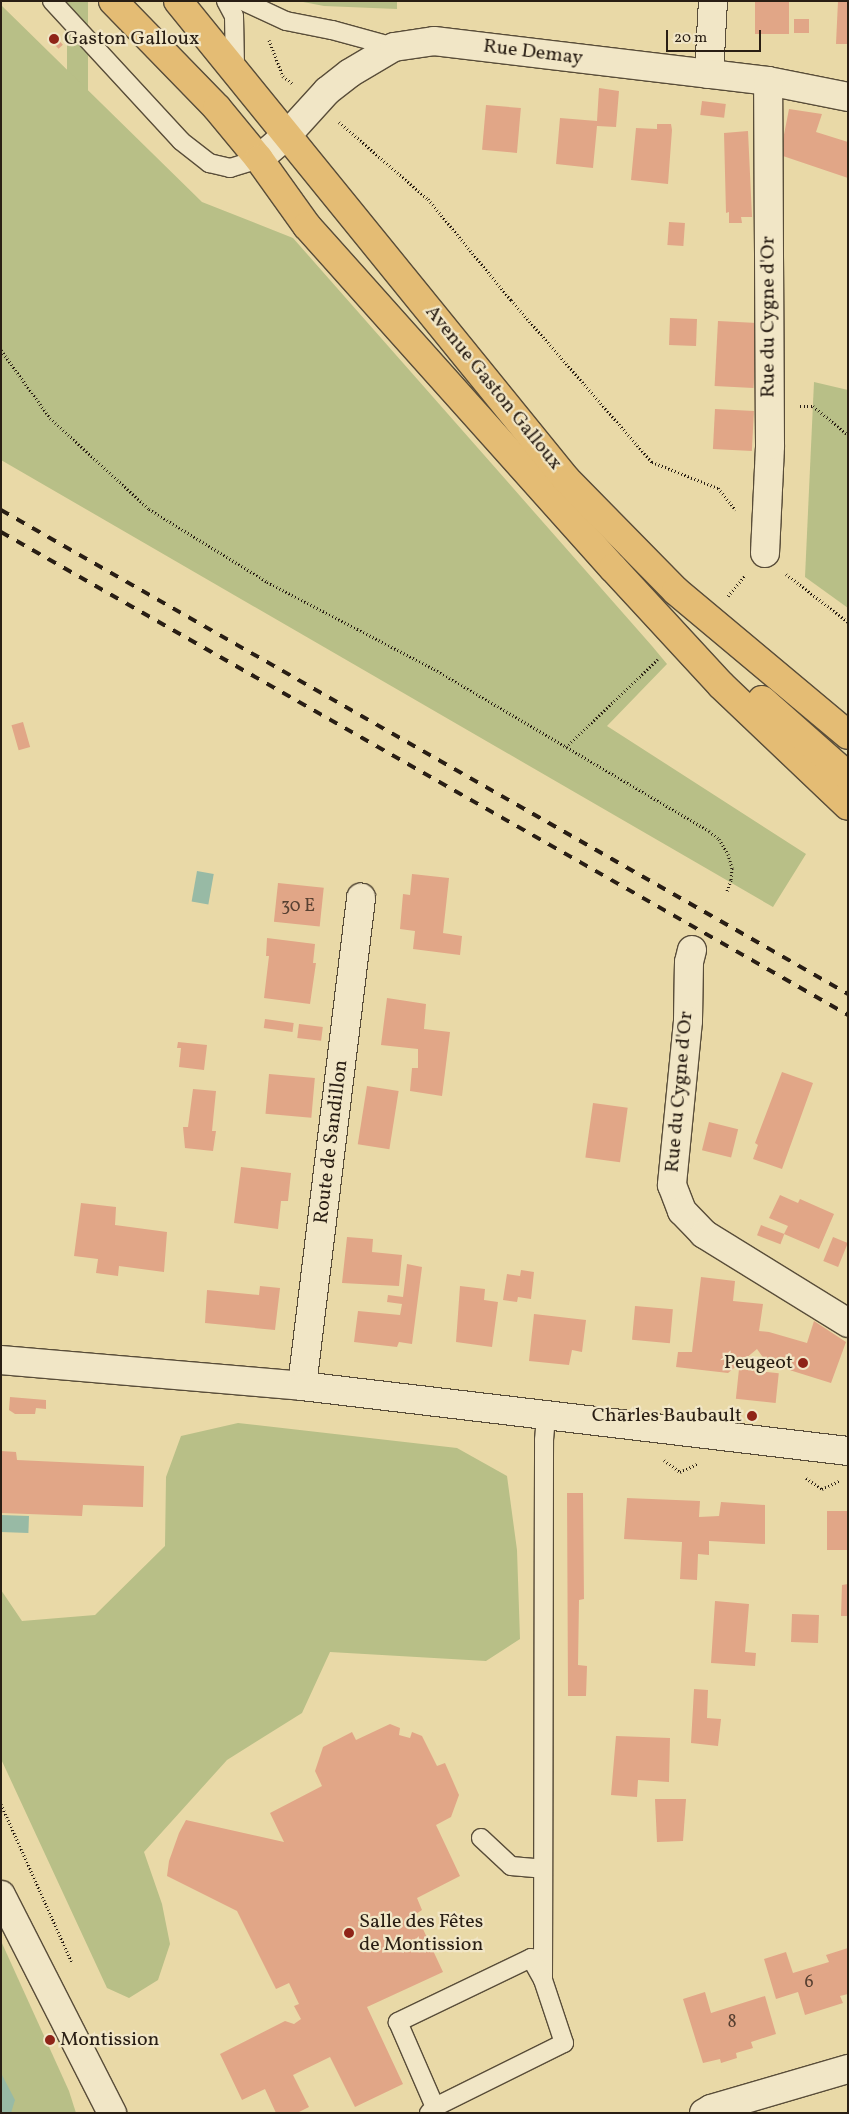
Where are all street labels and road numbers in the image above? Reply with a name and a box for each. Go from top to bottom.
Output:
street label: Rue Demay [482,35,584,71]
street label: Rue du Cygne d'Or [757,236,781,398]
street label: Avenue Gaston Galloux [419,301,567,475]
street label: Rue du Cygne d'Or [661,1010,699,1174]
street label: Route de Sandillon [310,1059,354,1225]

